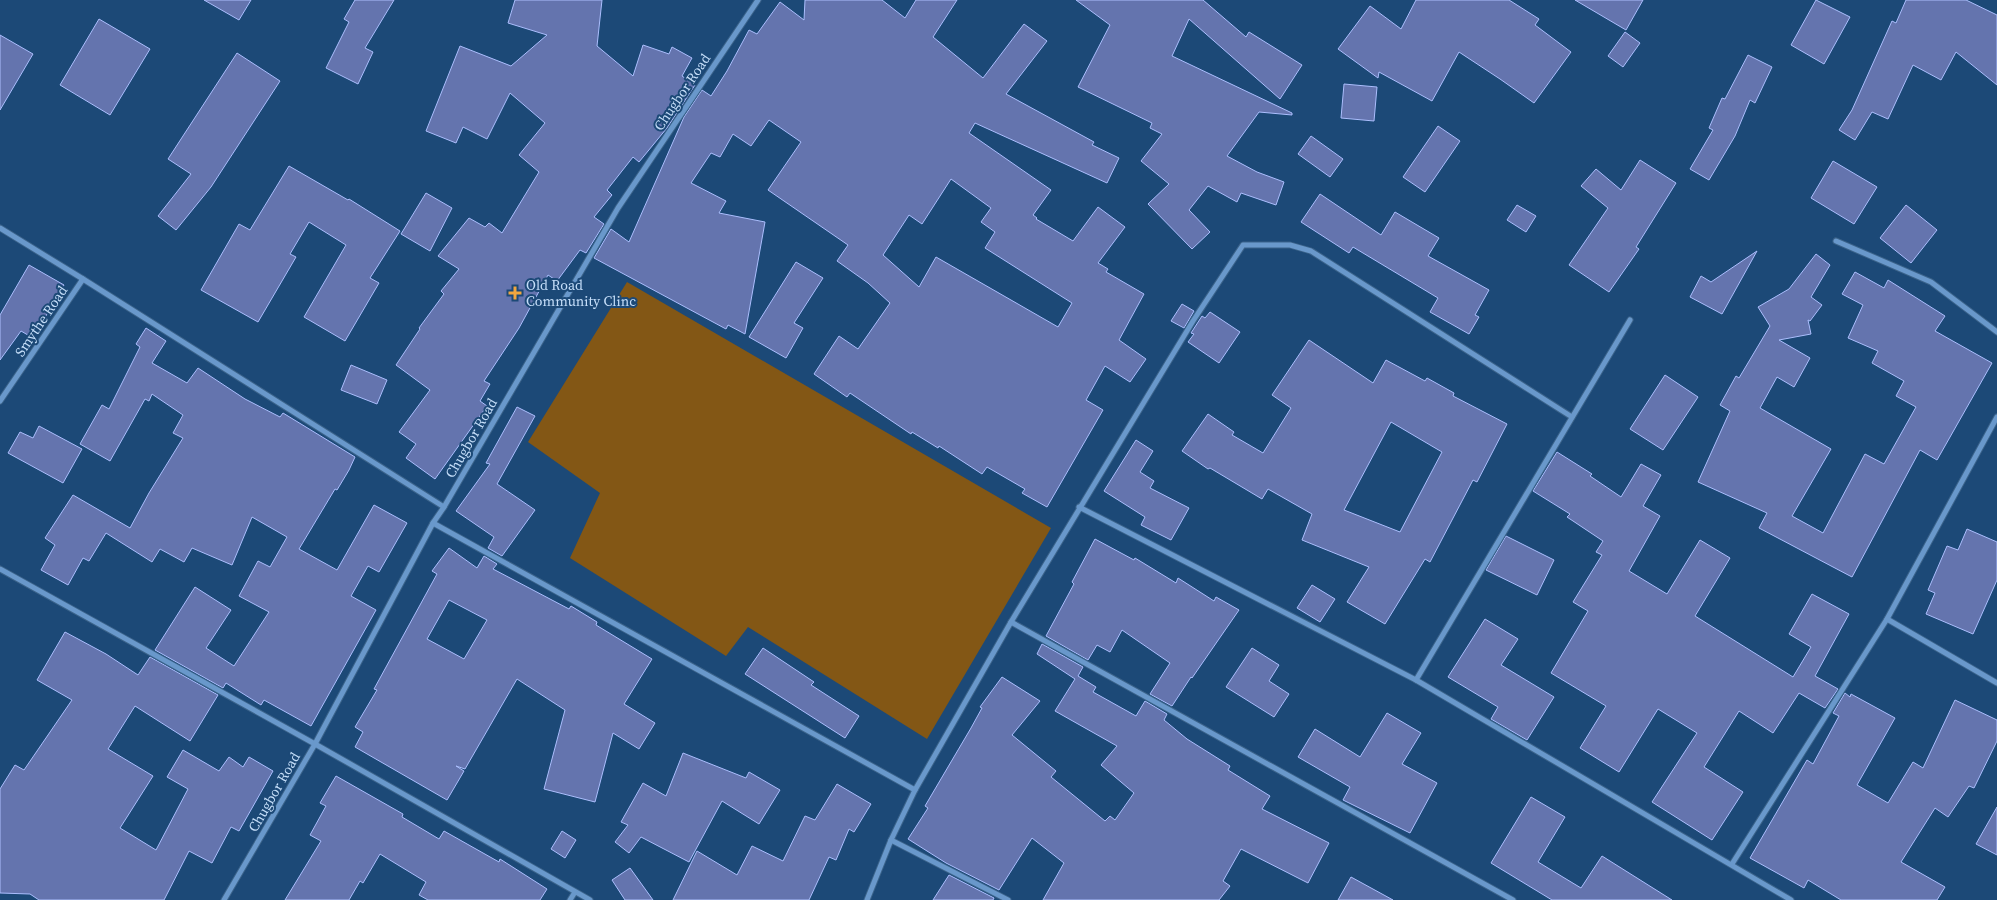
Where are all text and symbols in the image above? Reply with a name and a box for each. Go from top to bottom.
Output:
street label: Chugbor Road [649,49,715,134]
place label: Old Road Community Clinc [526,275,636,311]
street label: Smythe Road [10,281,72,360]
marker: Old Road Community Clinc [508,286,522,300]
street label: Chugbor Road [440,394,502,482]
street label: Chugbor Road [243,748,305,836]

